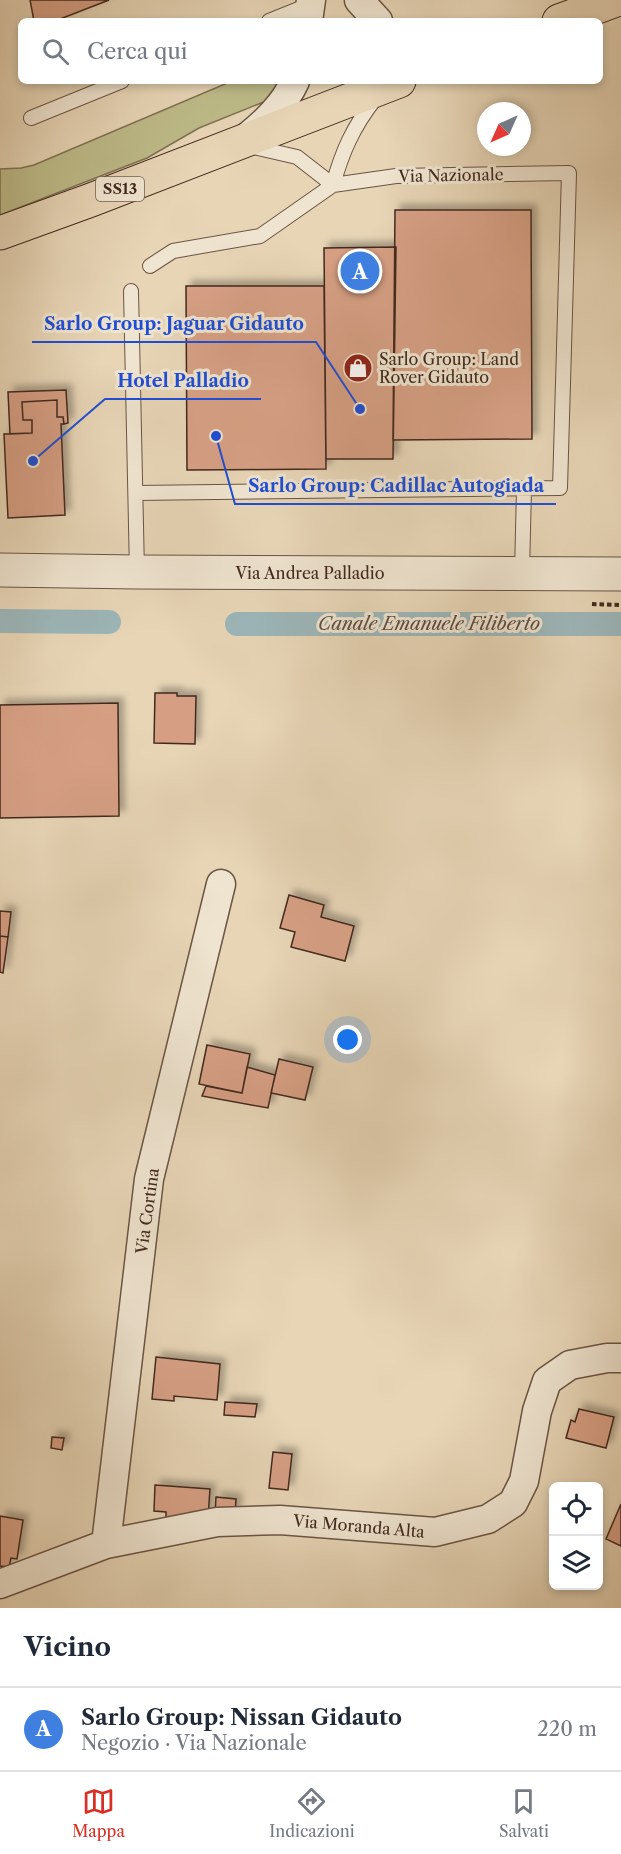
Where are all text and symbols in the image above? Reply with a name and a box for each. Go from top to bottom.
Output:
search box [18,18,603,84]
icon: search [39,35,72,68]
text: Cerca qui [87,38,188,65]
north arrow [477,102,531,156]
street label: Via Nazionale [397,164,504,186]
road number: SS13 [96,177,144,201]
pin: A [340,248,380,294]
callout: Sarlo Group: Jaguar Gidauto [32,306,316,342]
text: Sarlo Group: Jaguar Gidauto [44,313,304,335]
place label: Sarlo Group: Land Rover Gidauto [379,349,519,387]
shop icon: Sarlo Group: Land Rover Gidauto [342,352,374,384]
callout: Hotel Palladio [105,363,261,399]
text: Hotel Palladio [117,370,249,392]
callout: Sarlo Group: Cadillac Autogiada [235,468,556,504]
text: Sarlo Group: Cadillac Autogiada [248,475,545,497]
street label: Via Andrea Palladio [234,563,385,583]
water label: Canale Emanuele Filiberto [318,613,540,635]
your location [333,1025,362,1054]
street label: Via Cortina [131,1166,163,1256]
map controls [549,1482,603,1590]
button: locate [549,1482,603,1536]
street label: Via Moranda Alta [291,1510,426,1542]
button: layers [549,1536,603,1590]
text: Vicino [24,1631,111,1663]
text: Sarlo Group: Nissan Gidauto [81,1704,402,1731]
text: A [36,1717,51,1741]
text: 220 m [537,1717,597,1741]
text: Negozio · Via Nazionale [81,1731,307,1755]
tab: Mappa [72,1785,125,1841]
tab: Indicazioni [269,1785,355,1841]
tab: Salvati [499,1785,549,1841]

